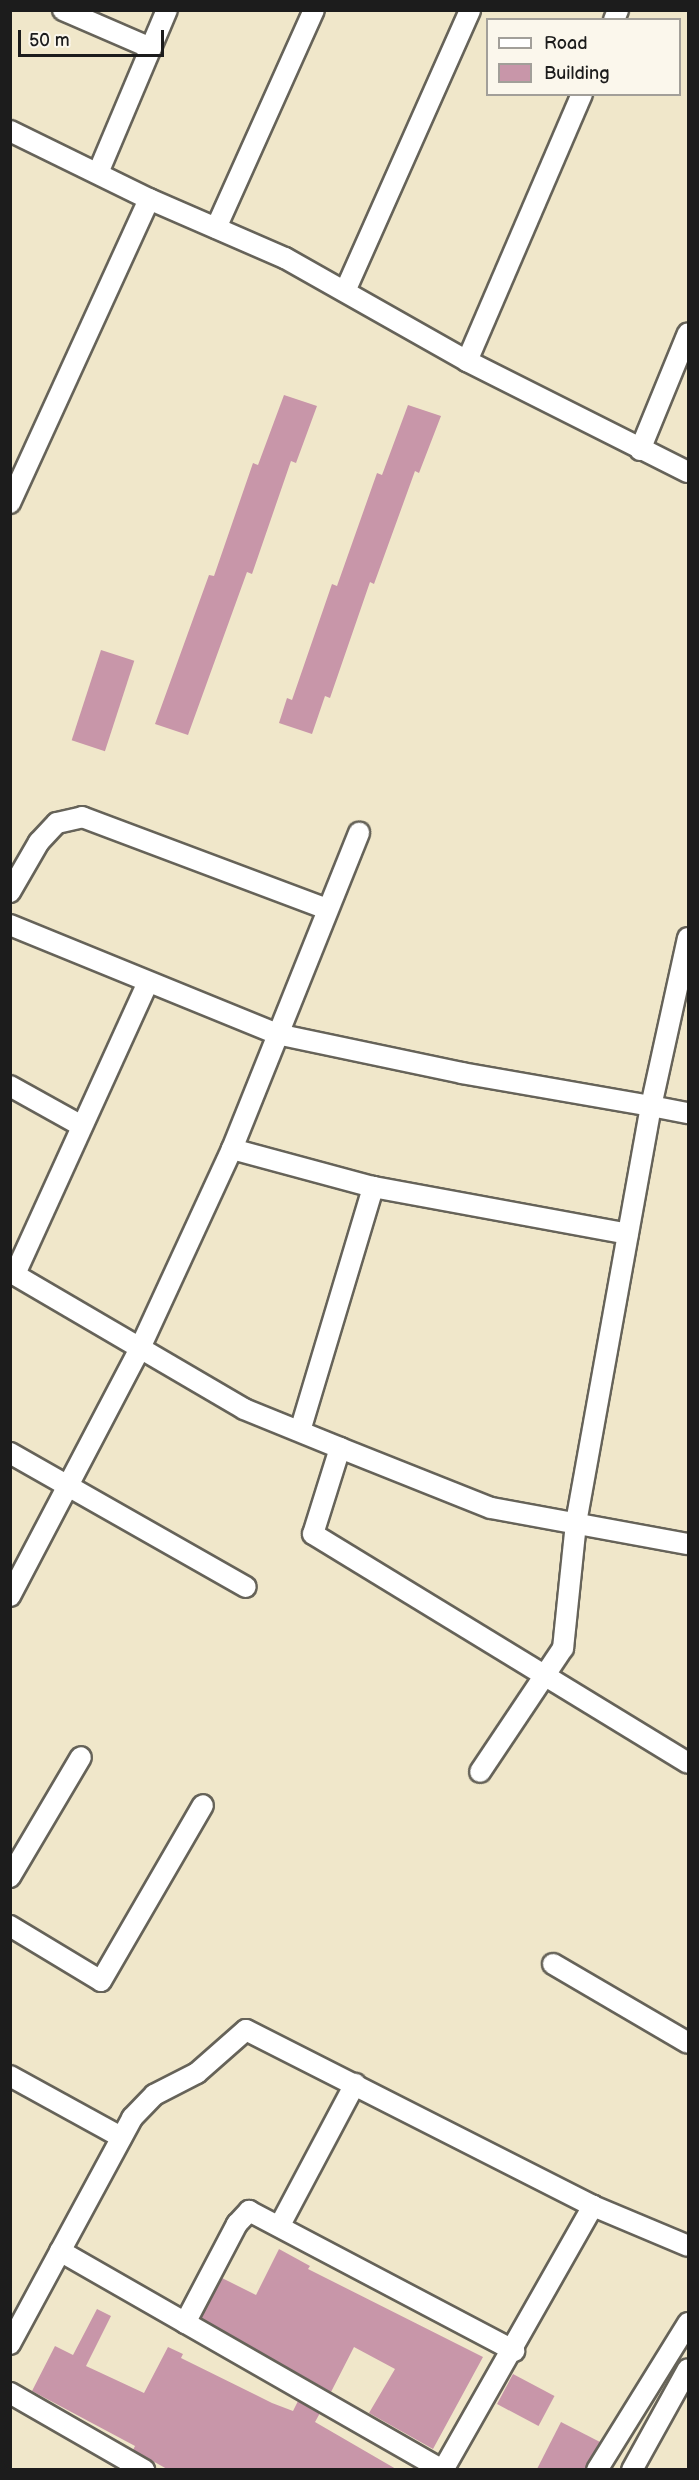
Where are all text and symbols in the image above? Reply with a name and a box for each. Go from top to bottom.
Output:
scale bar [21,18,166,56]
legend [486,18,681,96]
text: 50 m [29,30,70,51]
text: Road [544,33,588,54]
text: Building [544,63,610,84]

